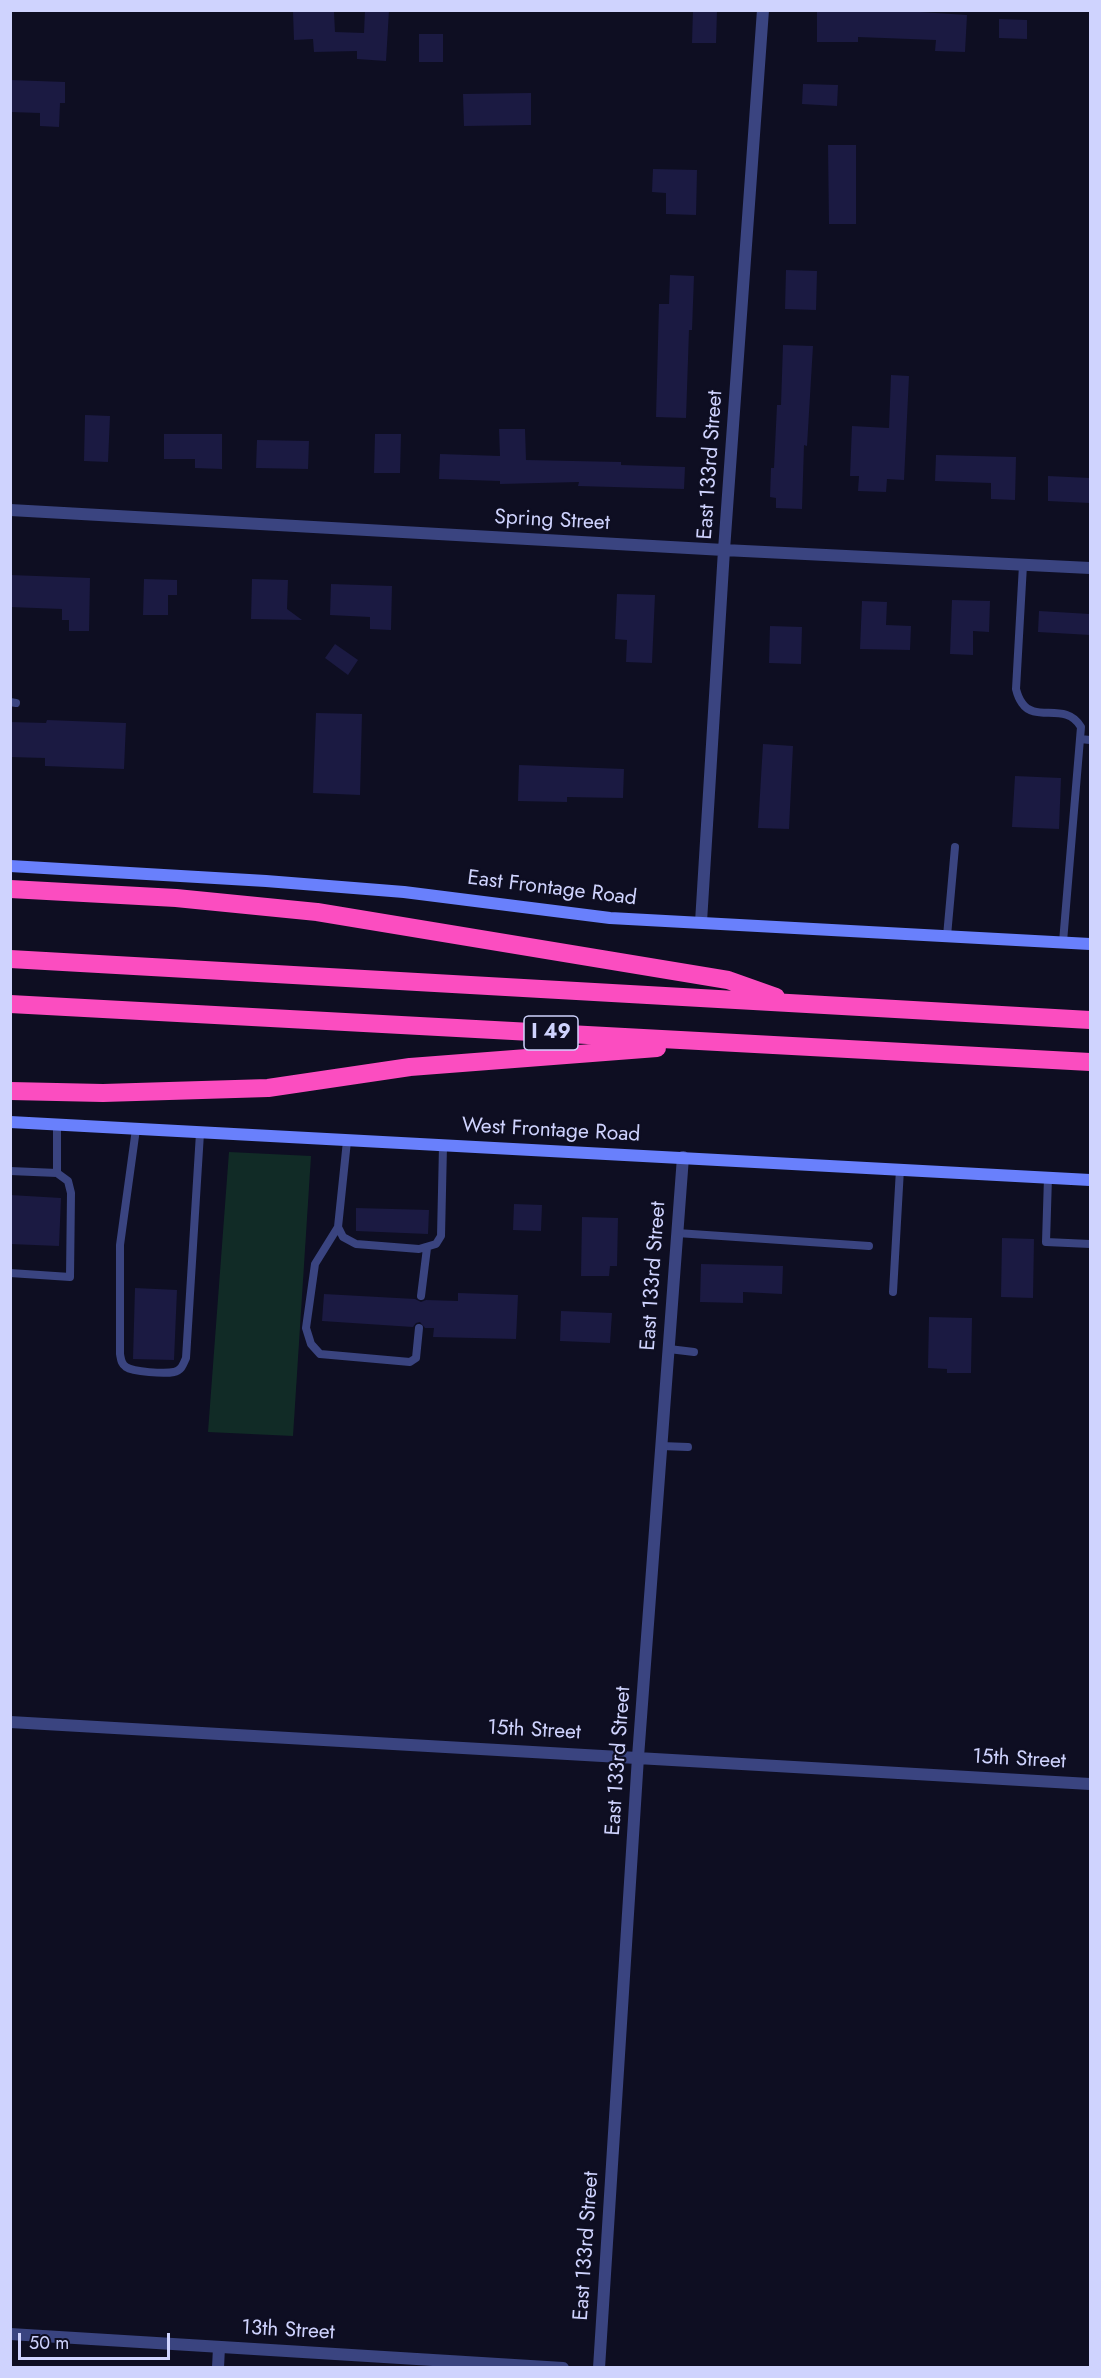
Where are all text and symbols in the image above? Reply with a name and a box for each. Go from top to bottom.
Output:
street label: East 133rd Street [693,390,729,540]
street label: Spring Street [494,505,610,537]
street label: East Frontage Road [466,866,638,912]
road number: I 49 [524,1016,578,1050]
street label: West Frontage Road [461,1114,641,1148]
street label: East 133rd Street [636,1201,672,1351]
street label: East 133rd Street [601,1686,637,1836]
street label: 15th Street [487,1716,581,1746]
street label: 15th Street [972,1745,1066,1775]
street label: East 133rd Street [569,2171,605,2321]
street label: 13th Street [241,2316,335,2346]
scale bar [21,2321,172,2359]
text: 50 m [29,2330,69,2356]

